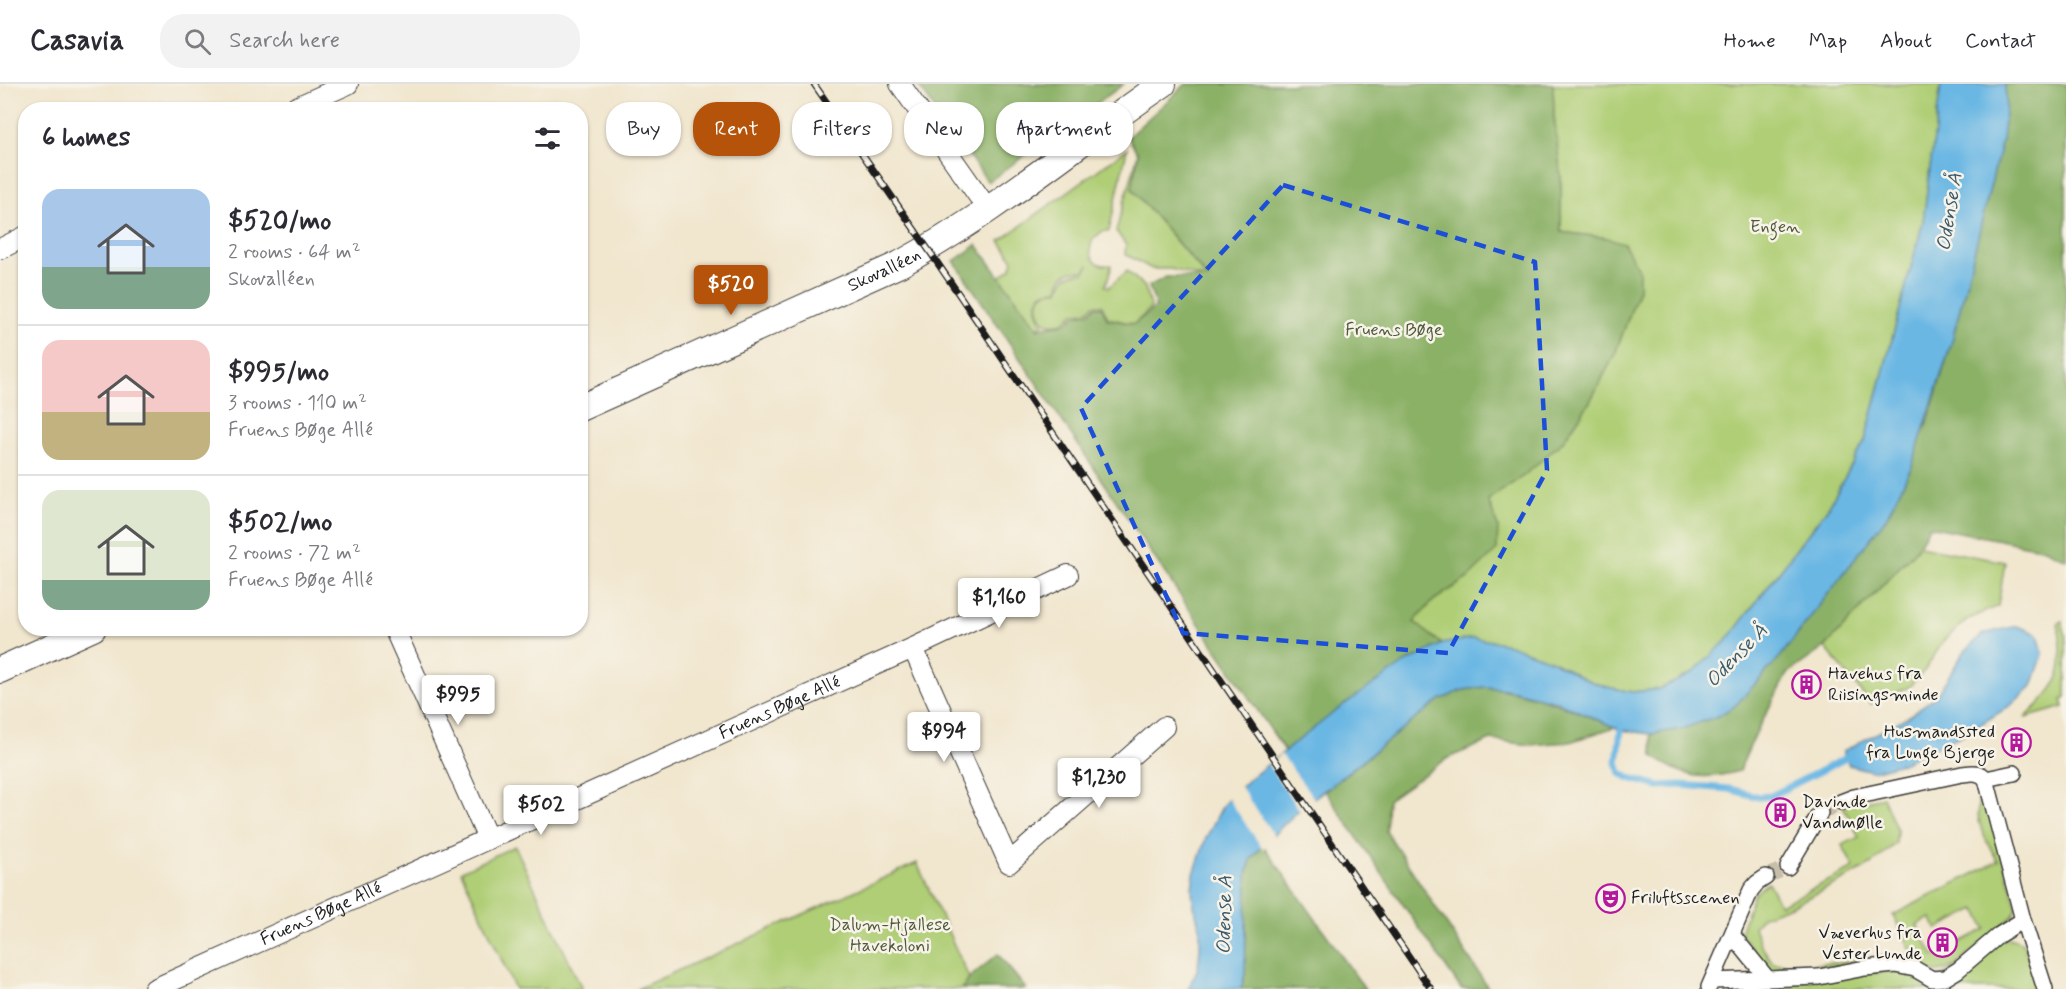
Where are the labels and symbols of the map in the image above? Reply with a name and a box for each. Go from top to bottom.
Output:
water label: Odense Å [1931,171,1969,253]
park label: Engen [1750,215,1800,241]
street label: Skovalléen [844,243,925,298]
pin: $520 [695,265,767,316]
park label: Fruens Bøge [1345,318,1443,342]
pin: $1,160 [950,578,1048,629]
water label: Odense Å [1700,618,1774,694]
place label: Havehus fra Riisingsminde [1828,662,1939,707]
building icon: Havehus fra Riisingsminde [1791,668,1823,700]
street label: Fruens Bøge Allé [715,670,844,746]
pin: $995 [422,675,494,726]
pin: $994 [908,712,980,763]
place label: Husmandssted fra Lunge Bjerge [1866,720,1995,767]
building icon: Husmandssted fra Lunge Bjerge [2000,726,2032,758]
pin: $1,230 [1050,758,1148,809]
pin: $502 [505,785,577,836]
place label: Davinde Vandmølle [1802,790,1883,835]
building icon: Davinde Vandmølle [1765,796,1797,828]
water label: Odense Å [1211,875,1239,955]
street label: Fruens Bøge Allé [256,876,385,952]
theatre icon: Friluftsscenen [1594,882,1626,914]
place label: Friluftsscenen [1631,886,1739,910]
park label: Dalum-Hjallese Havekoloni [829,913,951,958]
place label: Væverhus fra Vester Lunde [1819,921,1922,966]
building icon: Væverhus fra Vester Lunde [1927,927,1959,959]

